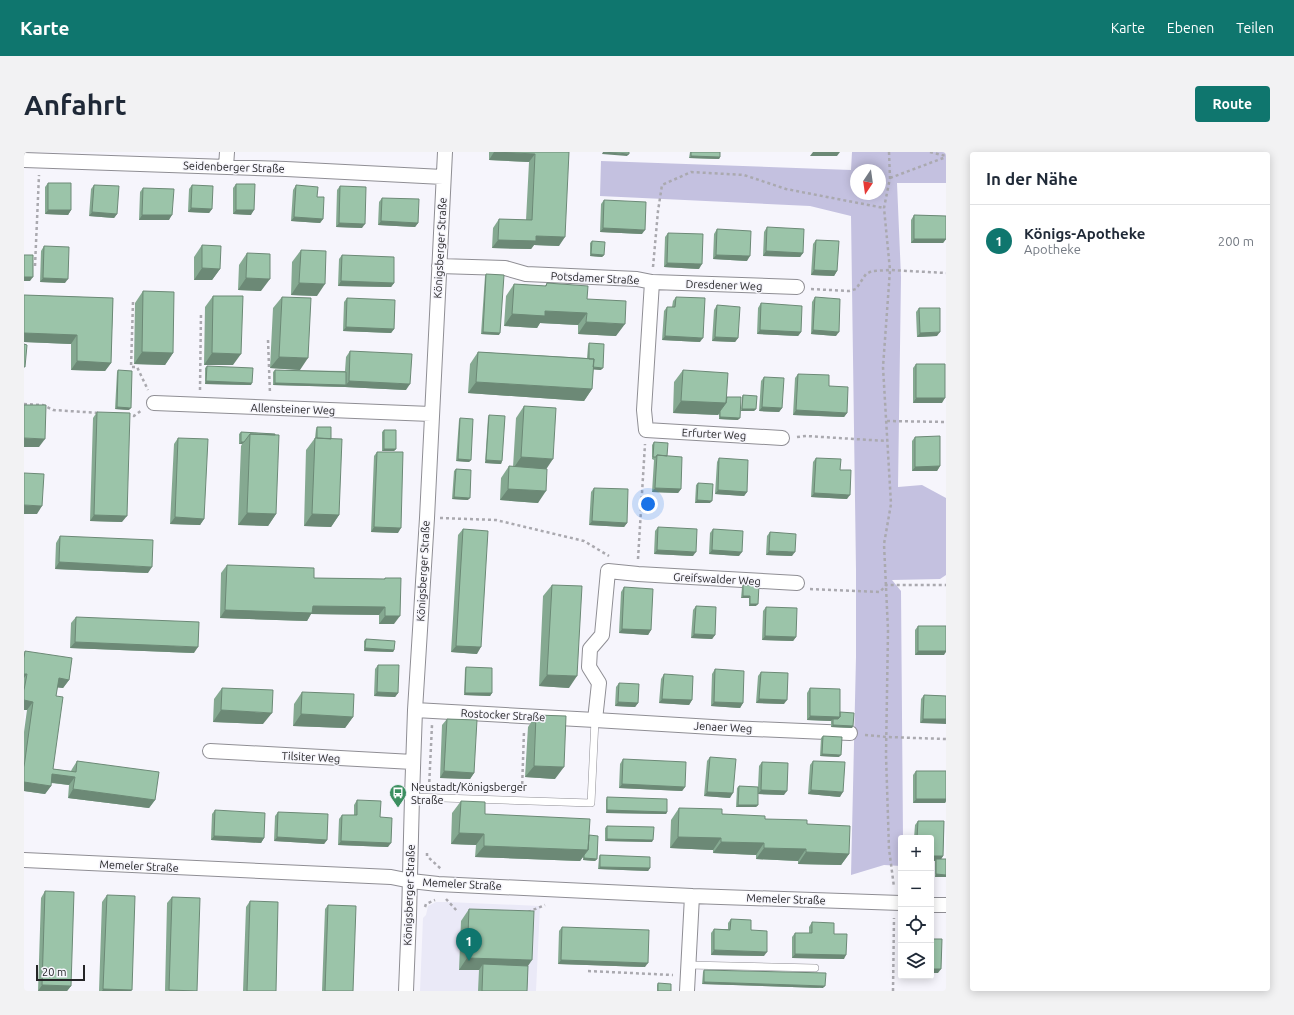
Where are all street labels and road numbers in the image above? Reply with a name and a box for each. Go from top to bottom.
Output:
street label: Seidenberger Straße [183,159,285,175]
street label: Königsberger Straße [431,197,449,299]
street label: Potsdamer Straße [550,270,640,286]
street label: Dresdener Weg [685,278,763,292]
street label: Allensteiner Weg [251,402,335,416]
street label: Erfurter Weg [682,426,746,442]
street label: Königsberger Straße [414,520,432,622]
street label: Greifswalder Weg [673,571,761,587]
street label: Rostocker Straße [460,707,546,723]
street label: Jenaer Weg [693,719,753,735]
street label: Tilsiter Weg [281,749,341,765]
street label: Königsberger Straße [401,844,417,946]
street label: Memeler Straße [99,858,179,874]
street label: Memeler Straße [422,876,502,892]
street label: Memeler Straße [746,892,826,906]

